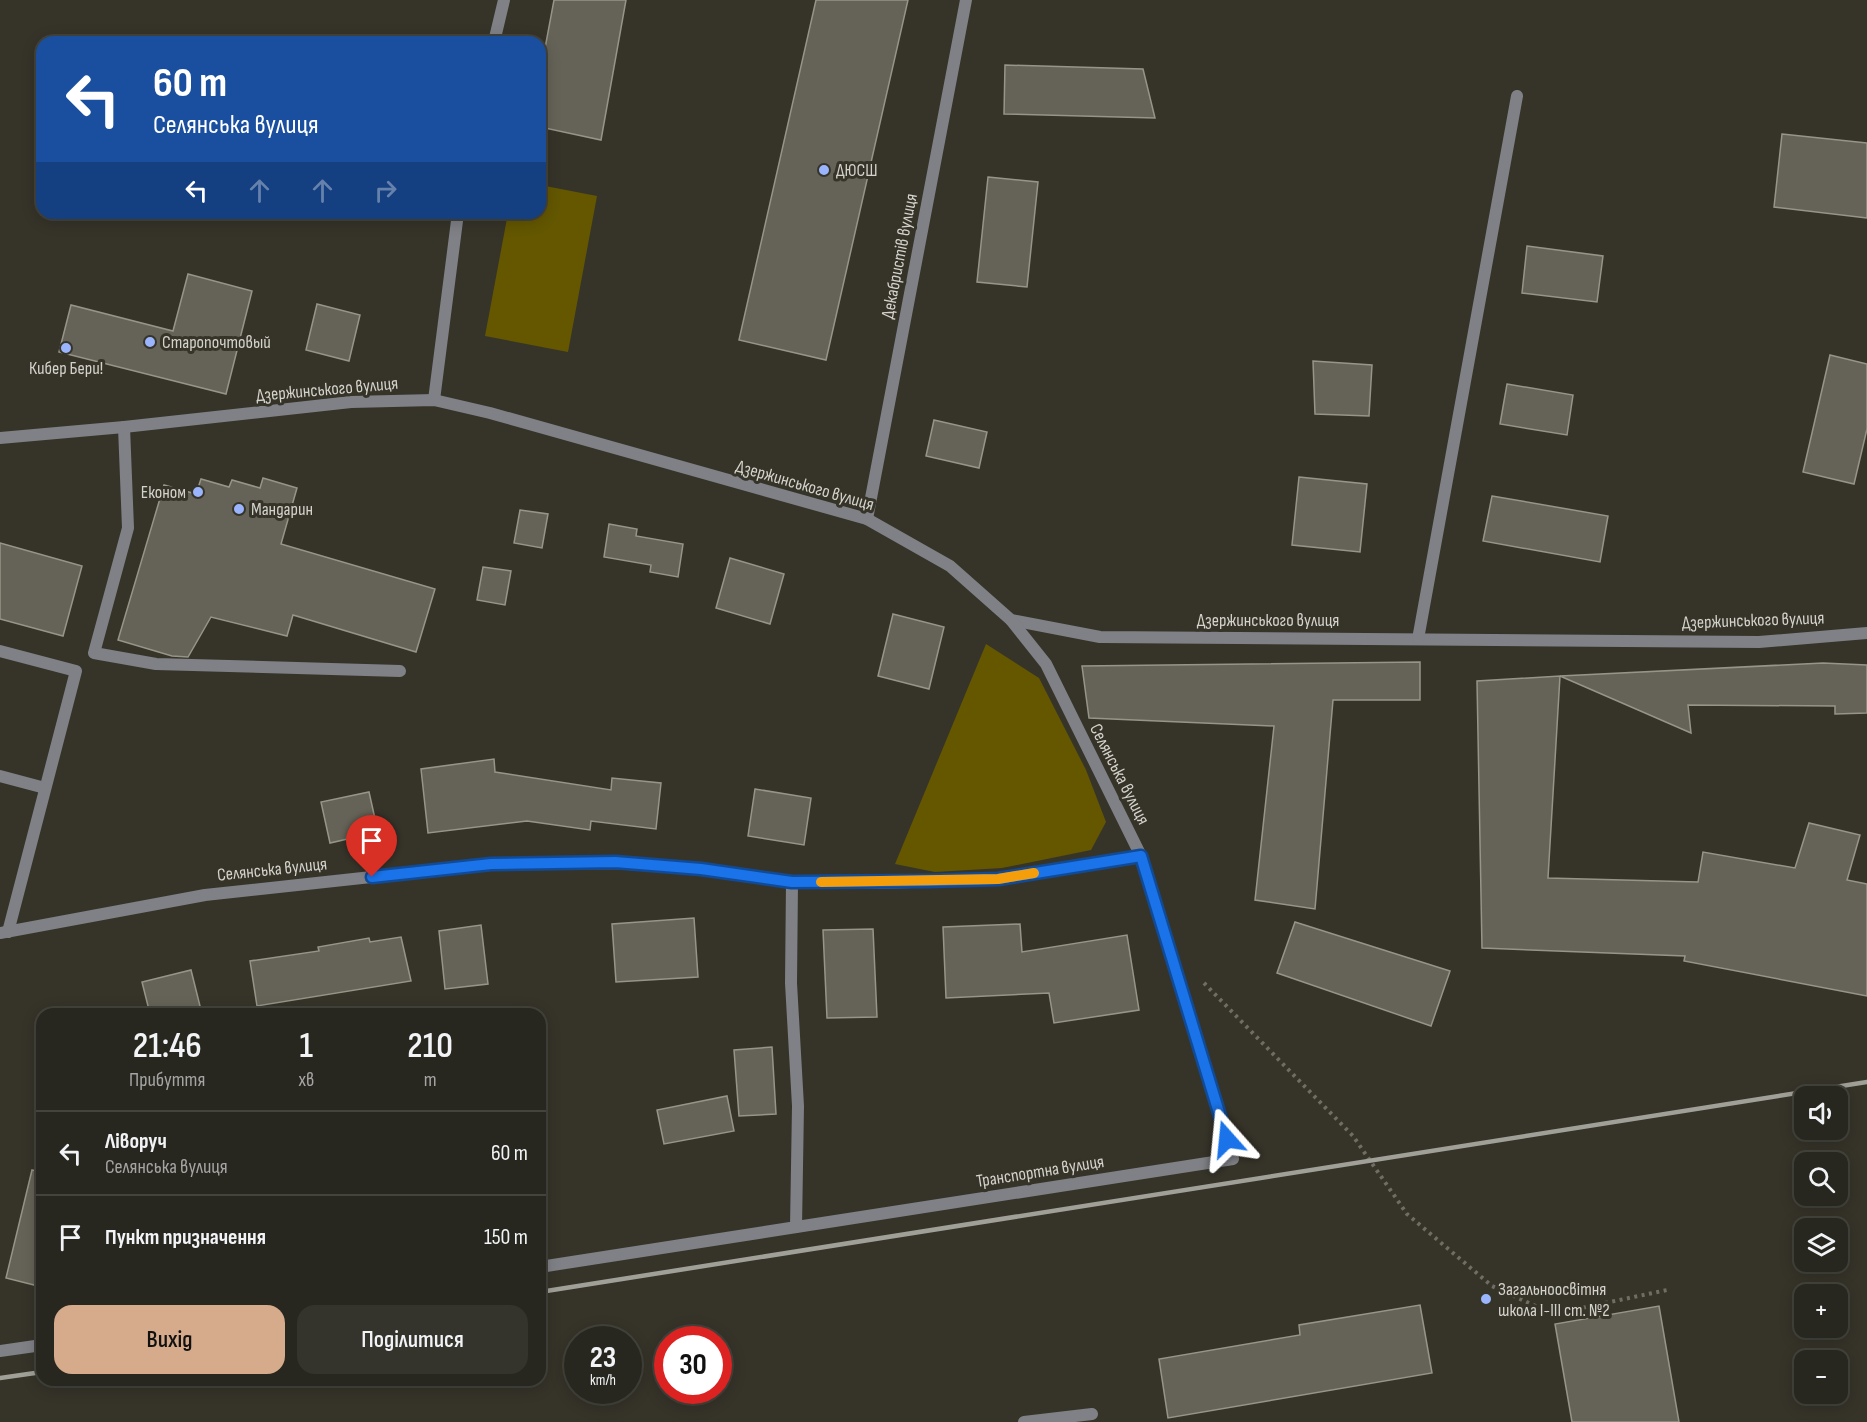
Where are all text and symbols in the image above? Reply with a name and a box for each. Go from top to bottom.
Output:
text: 60 m [153,58,227,109]
icon: left [54,60,132,138]
text: Селянська вулиця [153,109,319,141]
place label: ДЮСШ [836,160,878,181]
marker: ДЮСШ [817,163,831,177]
icon: left [180,174,213,207]
icon: ahead [243,174,276,207]
icon: ahead [306,174,339,207]
icon: right [369,174,402,207]
street label: Декабристів вулиця [877,192,922,320]
place label: Старопочтовый [162,332,271,353]
marker: Старопочтовый [143,335,157,349]
marker: Кибер Бери! [59,341,73,355]
place label: Кибер Бери! [29,358,103,379]
street label: Дзержинського вулиця [255,373,399,406]
street label: Дзержинського вулиця [733,456,876,515]
place label: Економ [141,482,186,503]
marker: Економ [191,485,205,499]
place label: Мандарин [251,499,313,520]
marker: Мандарин [232,502,246,516]
street label: Дзержинського вулиця [1681,608,1825,633]
street label: Дзержинського вулиця [1197,610,1339,631]
street label: Селянська вулиця [1085,720,1154,828]
pin [346,815,397,877]
icon: arrive [355,824,388,857]
street label: Селянська вулиця [216,853,328,886]
text: 21:46 [133,1025,202,1068]
text: 1 [300,1025,313,1068]
text: 210 [407,1025,453,1068]
text: Прибуття [129,1068,205,1092]
text: хв [298,1068,314,1092]
text: m [424,1068,437,1092]
map controls [1794,1086,1848,1404]
button: sound [1794,1086,1848,1140]
position arrow [1195,1107,1259,1171]
text: Ліворуч [105,1128,167,1155]
icon: left [54,1137,87,1170]
text: 60 m [491,1140,528,1167]
street label: Транспортна вулиця [975,1151,1106,1192]
button: search [1794,1152,1848,1206]
text: Селянська вулиця [105,1155,228,1179]
button: layers [1794,1218,1848,1272]
icon: arrive [54,1221,87,1254]
text: Пункт призначення [105,1224,266,1251]
text: 150 m [484,1224,528,1251]
place label: Загальноосвітня школа І-ІІІ ст. №2 [1498,1279,1610,1321]
button: + [1794,1284,1848,1338]
marker: Загальноосвітня школа І-ІІІ ст. №2 [1479,1292,1493,1306]
button: Вихід [54,1305,285,1374]
button: Поділитися [297,1305,528,1374]
speed limit sign: 30 [654,1326,732,1404]
text: 23 [590,1340,616,1376]
button: − [1794,1350,1848,1404]
text: km/h [590,1371,616,1390]

